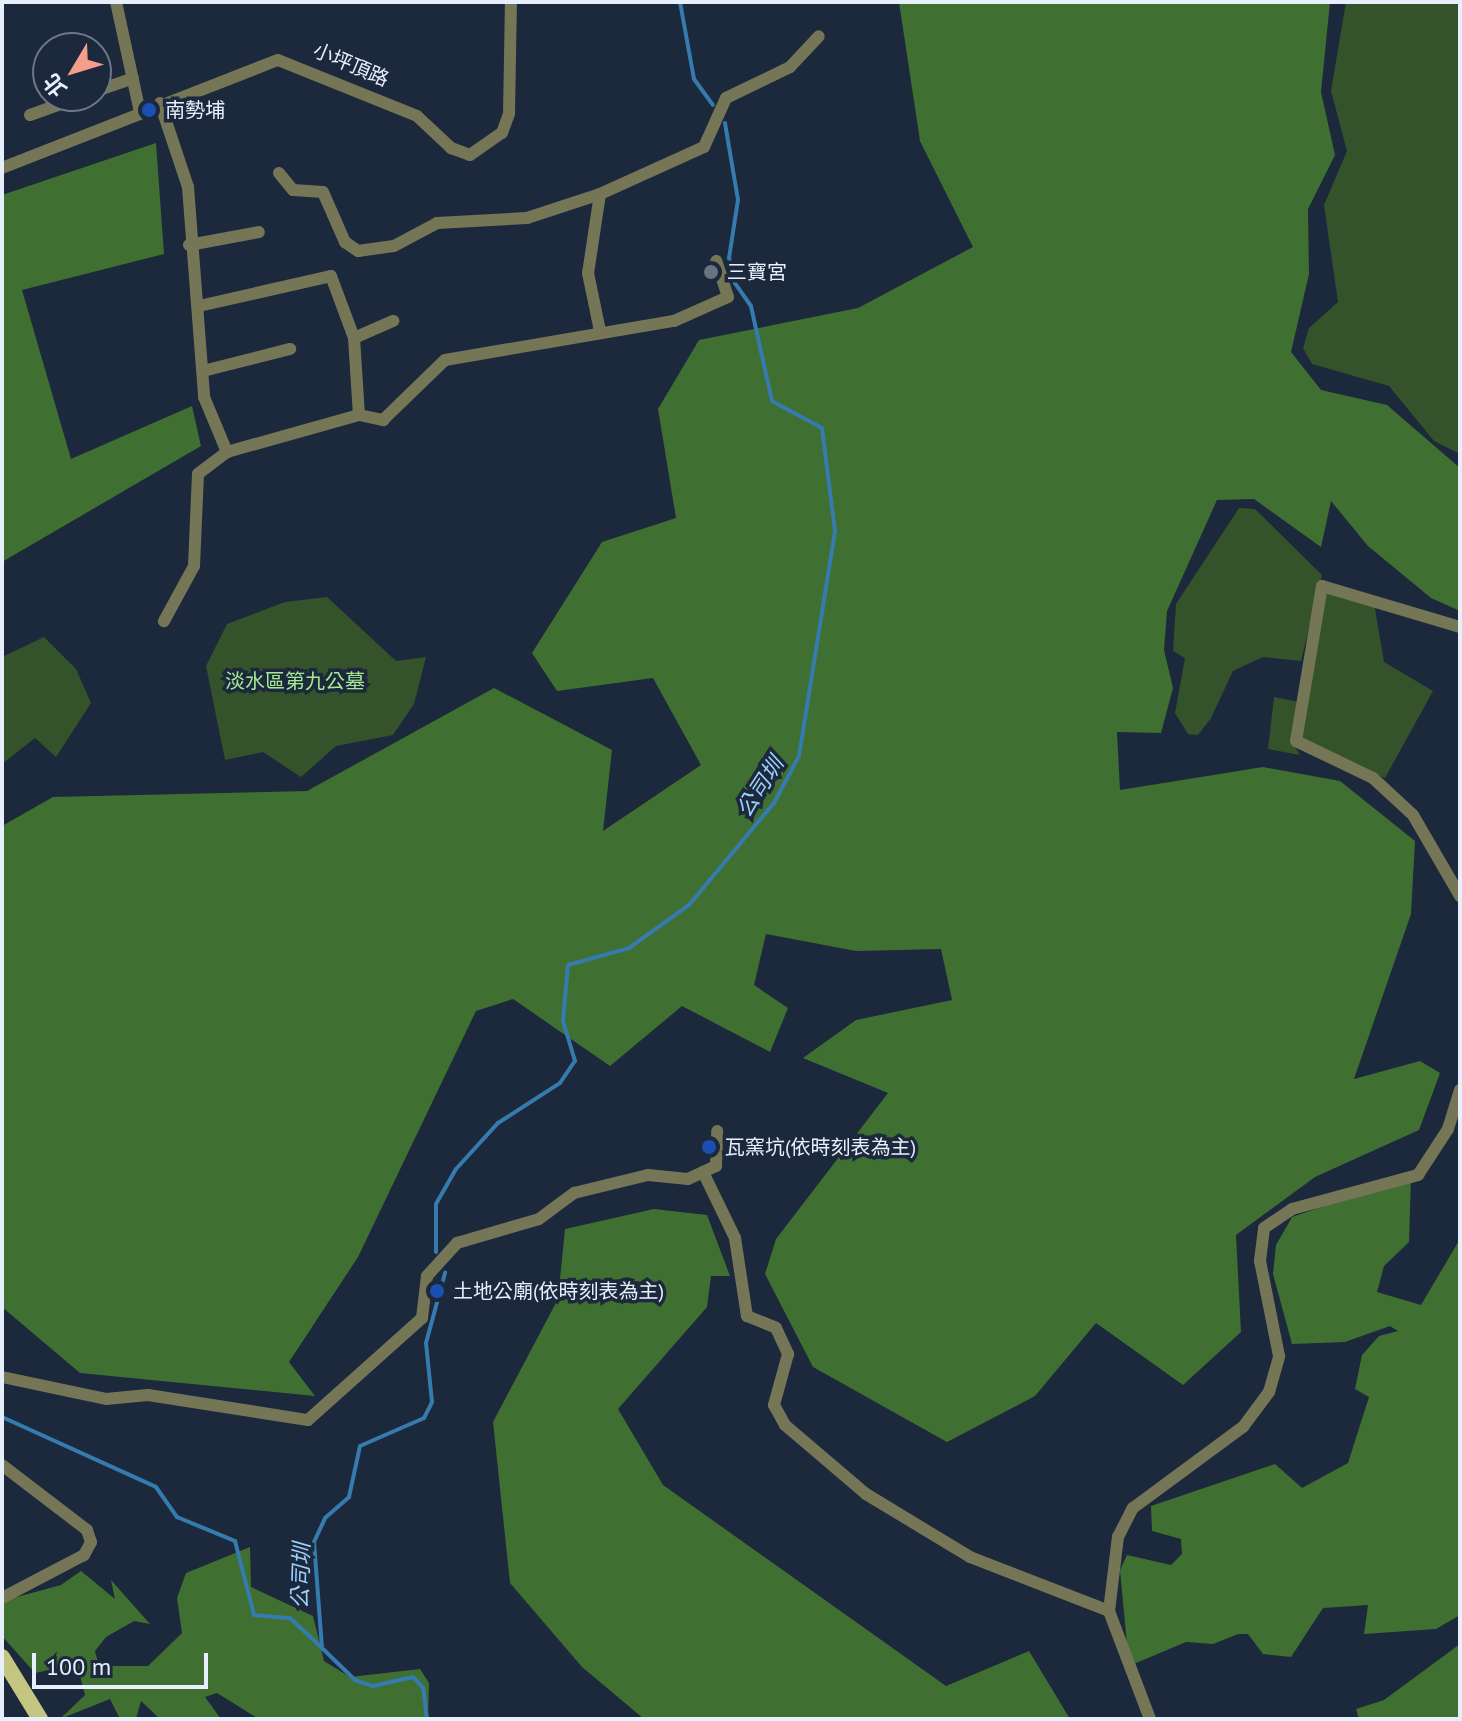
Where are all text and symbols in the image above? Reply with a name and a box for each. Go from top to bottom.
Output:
north arrow [32,32,112,112]
street label: 小坪頂路 [309,38,393,92]
text: 北 [37,68,72,103]
place label: 南勢埔 [165,98,225,122]
marker: 南勢埔 [140,101,158,119]
place label: 三寶宮 [727,260,787,284]
marker: 三寶宮 [702,263,720,281]
park label: 淡水區第九公墓 [225,669,365,693]
water label: 公司圳 [731,752,789,822]
place label: 瓦窯坑(依時刻表為主) [725,1135,916,1159]
marker: 瓦窯坑(依時刻表為主) [700,1138,718,1156]
place label: 土地公廟(依時刻表為主) [453,1279,664,1303]
marker: 土地公廟(依時刻表為主) [428,1282,446,1300]
water label: 公司圳 [287,1543,315,1609]
scale bar [36,1637,212,1687]
text: 100 m [46,1651,111,1682]

